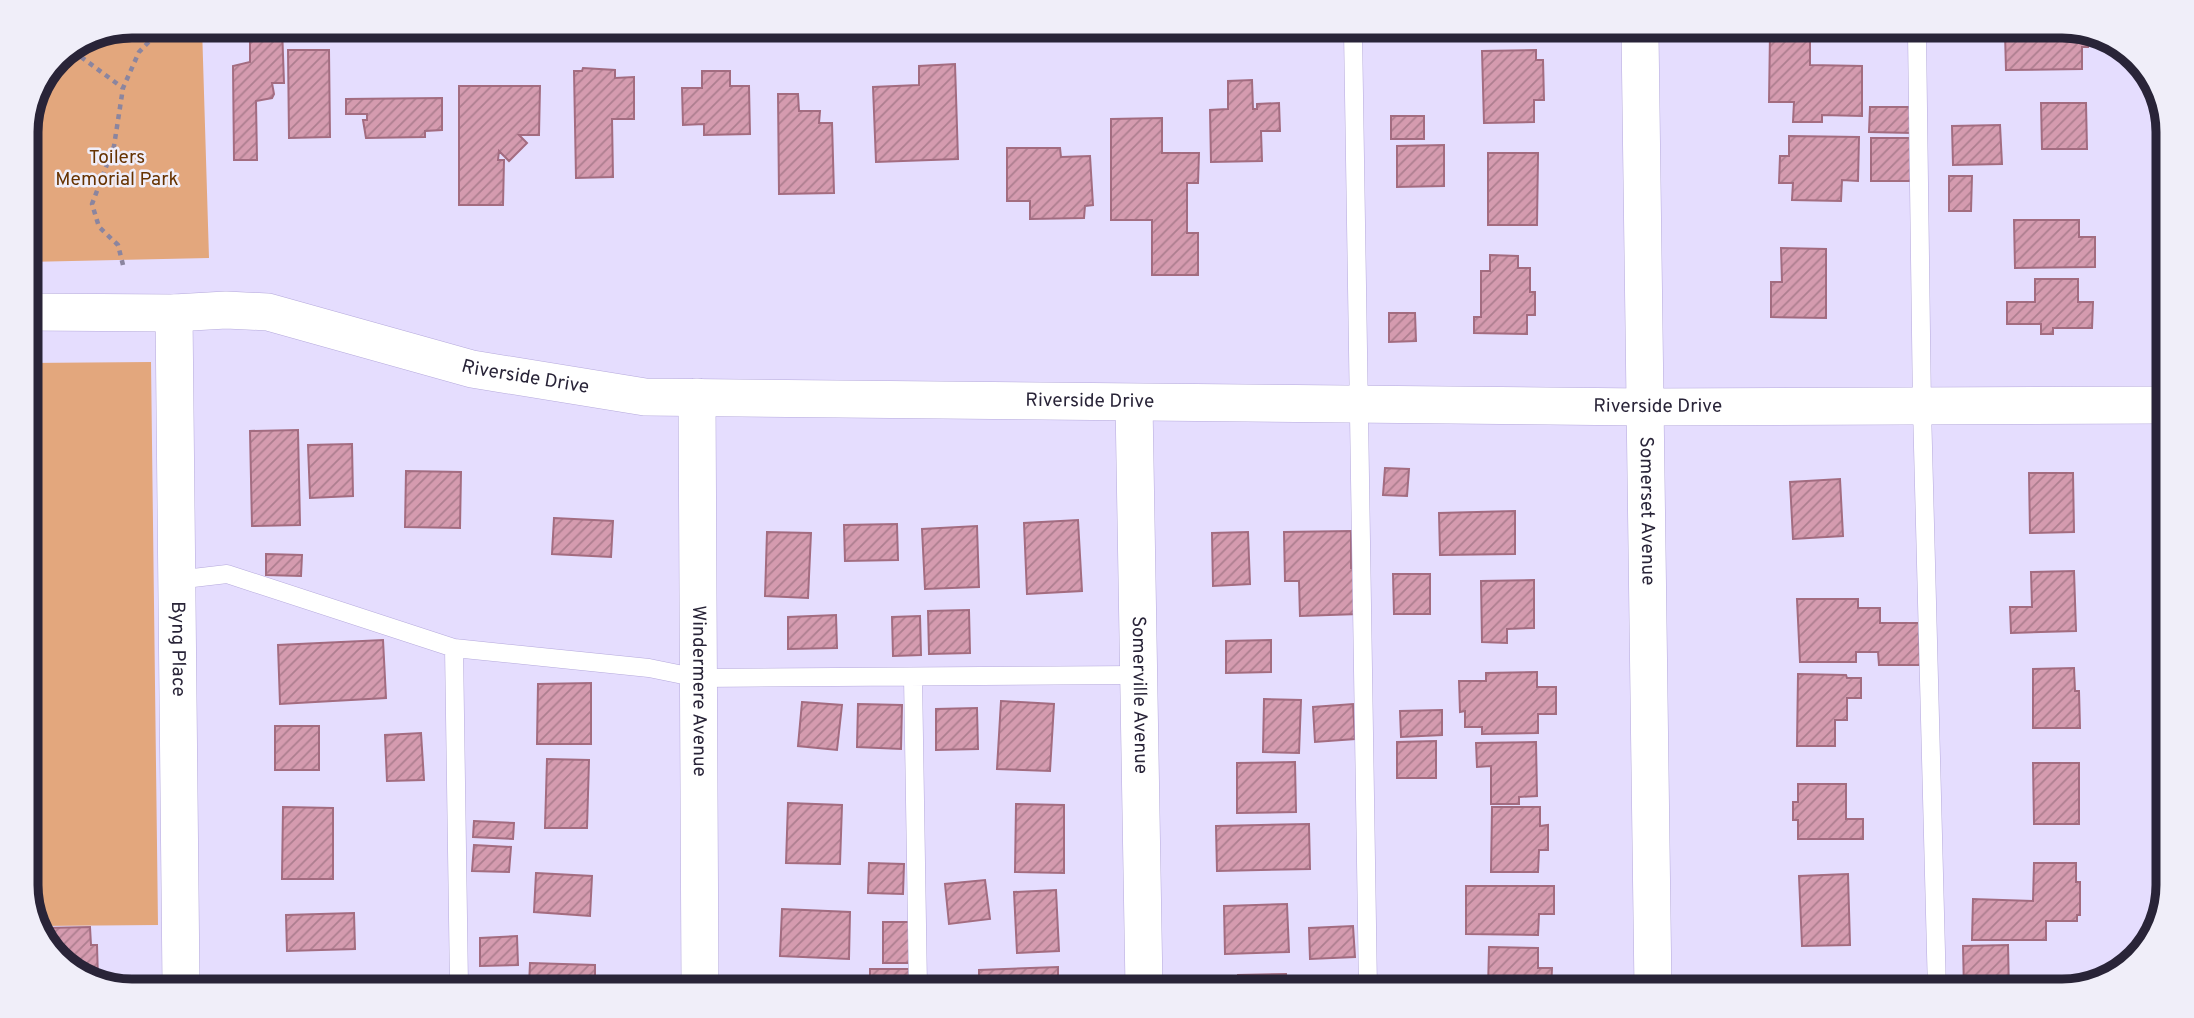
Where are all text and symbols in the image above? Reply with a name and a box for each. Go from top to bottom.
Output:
park label: Toilers Memorial Park [55,146,179,192]
street label: Riverside Drive [459,355,591,400]
street label: Riverside Drive [1025,389,1154,414]
street label: Riverside Drive [1593,394,1722,419]
street label: Somerset Avenue [1633,436,1660,586]
street label: Byng Place [165,601,190,697]
street label: Windermere Avenue [686,605,711,777]
street label: Somerville Avenue [1126,616,1152,774]

